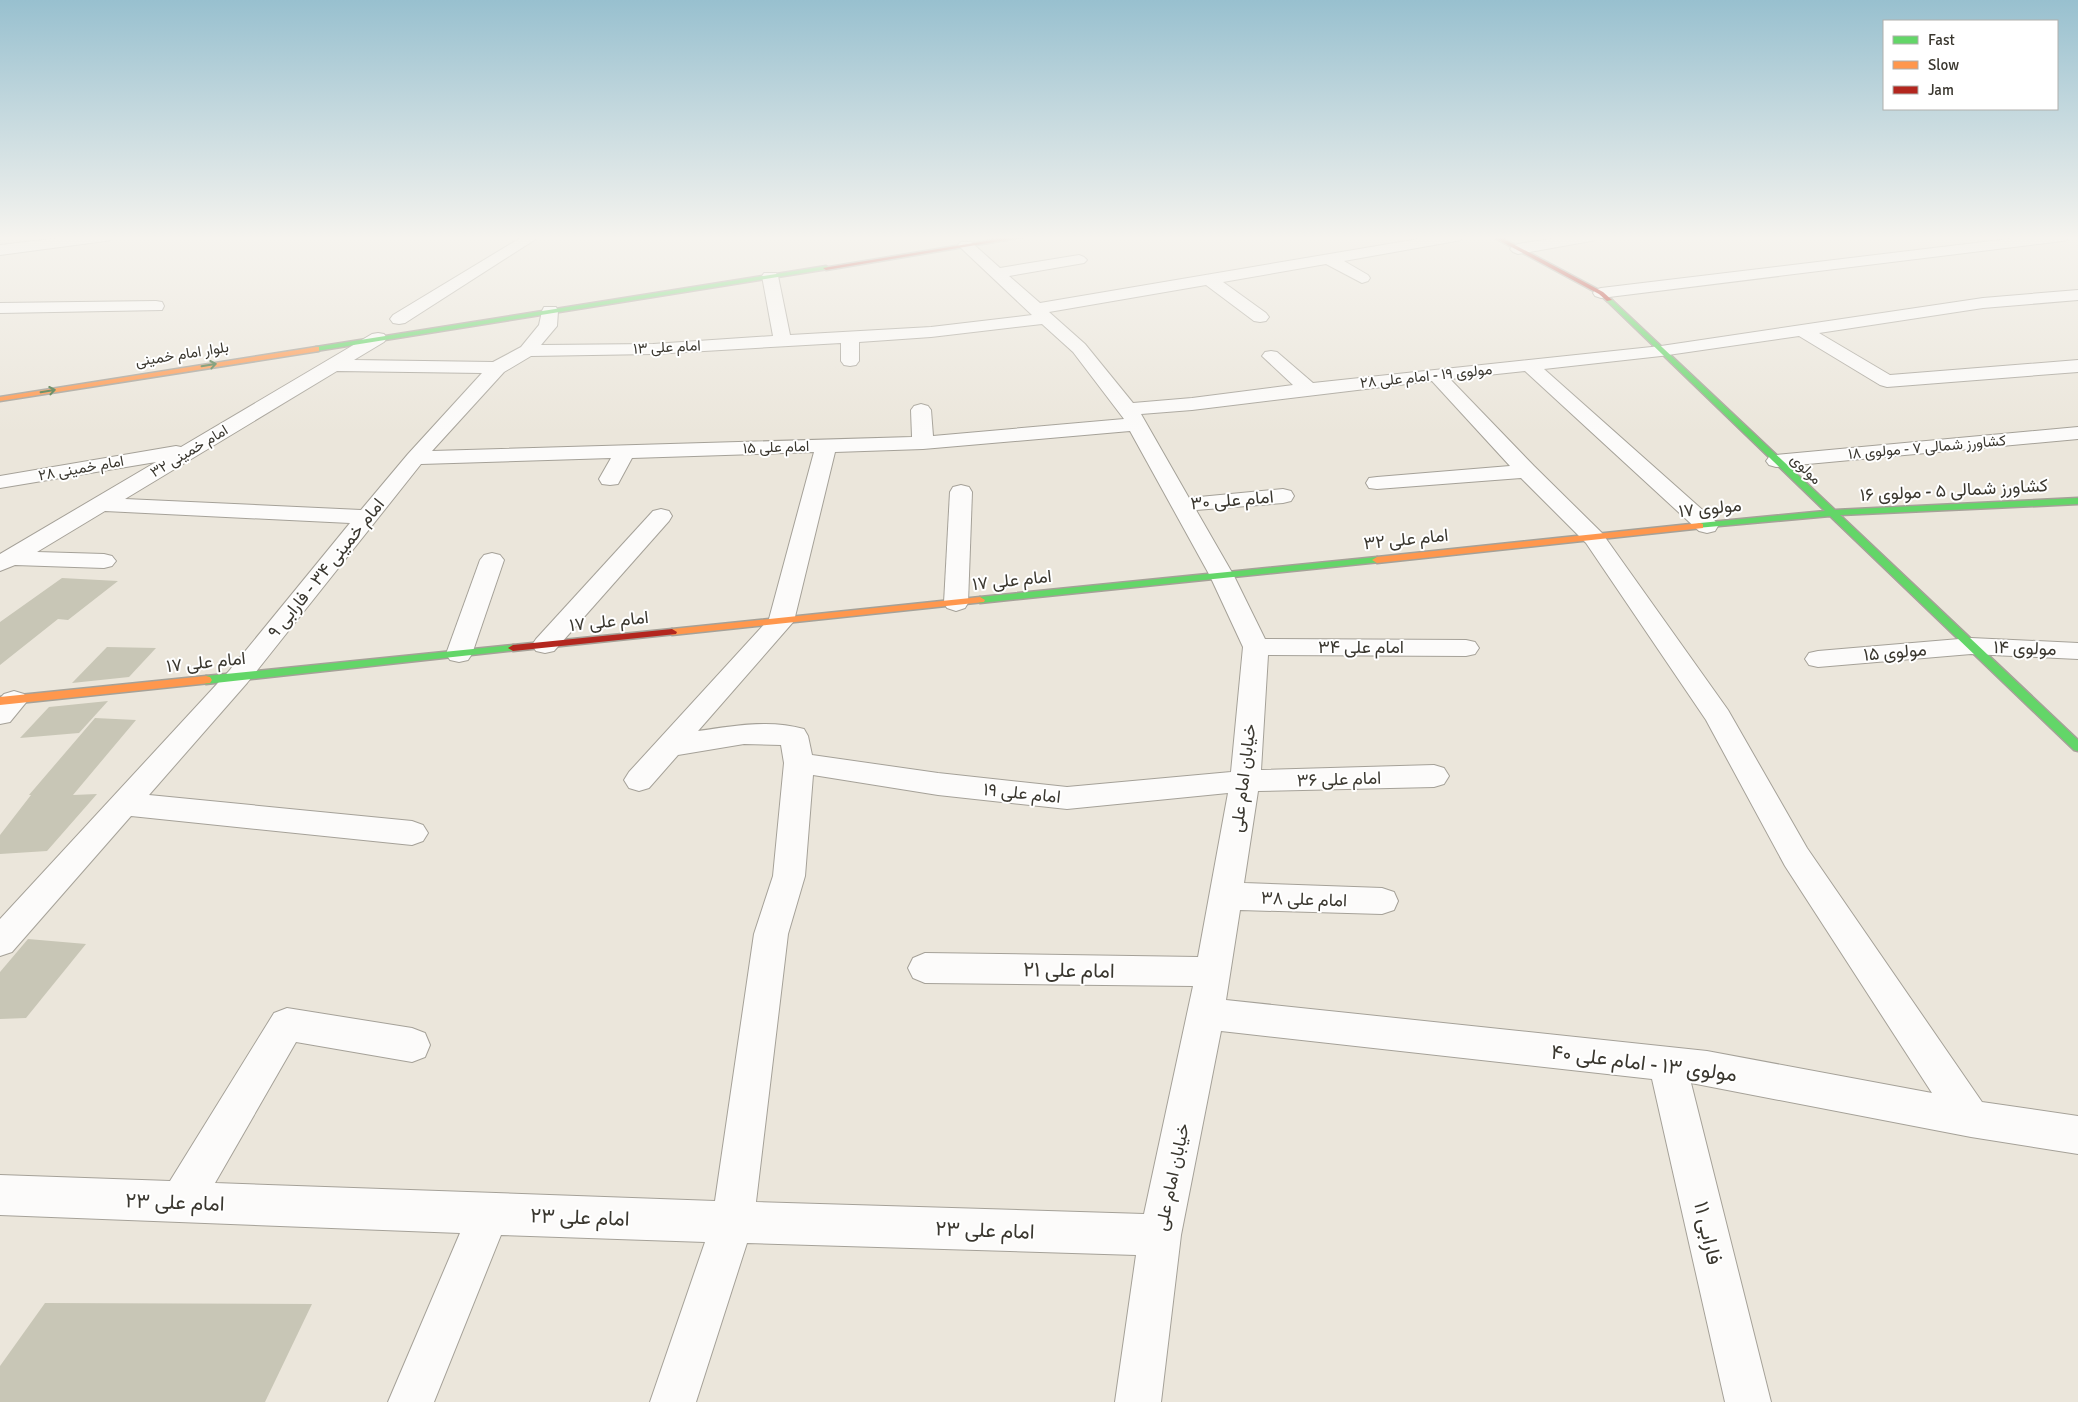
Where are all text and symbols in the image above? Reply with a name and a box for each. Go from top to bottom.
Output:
legend [1883,20,2058,110]
text: Fast [1928,31,1955,49]
text: Slow [1928,56,1959,74]
text: Jam [1928,81,1954,99]
street label: امام علی ۱۳ [633,336,701,359]
street label: بلوار امام خمینی [134,338,230,371]
one-way arrow [200,360,216,370]
street label: مولوی ۱۹ - امام علی ۲۸ [1359,360,1493,393]
one-way arrow [40,386,56,396]
street label: امام خمینی ۳۲ [147,421,232,482]
street label: کشاورز شمالی ۷ - مولوی ۱۸ [1847,431,2007,464]
street label: امام علی ۱۵ [742,437,810,458]
street label: مولوی [1786,450,1825,489]
street label: امام خمینی ۲۸ [37,452,125,485]
street label: کشاورز شمالی ۵ - مولوی ۱۶ [1859,474,2049,506]
street label: امام علی ۳۰ [1190,485,1275,516]
street label: امام خمینی ۳۴ - فارابی ۹ [263,494,390,643]
street label: مولوی ۱۷ [1677,494,1743,522]
street label: امام علی ۳۲ [1362,524,1450,555]
street label: امام علی ۱۷ [971,565,1053,596]
street label: امام علی ۱۷ [568,606,650,637]
street label: امام علی ۳۴ [1318,636,1404,659]
street label: مولوی ۱۴ [1993,636,2057,660]
street label: مولوی ۱۵ [1863,638,1927,666]
street label: امام علی ۱۷ [165,647,247,678]
street label: خیابان امام علی [1225,722,1262,834]
street label: امام علی ۳۶ [1296,767,1382,792]
street label: امام علی ۱۹ [982,778,1062,809]
street label: امام علی ۳۸ [1260,886,1348,912]
street label: امام علی ۲۱ [1023,956,1115,985]
street label: مولوی ۱۳ - امام علی ۴۰ [1549,1039,1739,1088]
street label: خیابان امام علی [1150,1121,1195,1233]
street label: امام علی ۲۳ [125,1187,225,1218]
street label: فارابی ۱۱ [1688,1199,1728,1267]
street label: امام علی ۲۳ [530,1202,630,1233]
street label: امام علی ۲۳ [935,1215,1035,1246]

